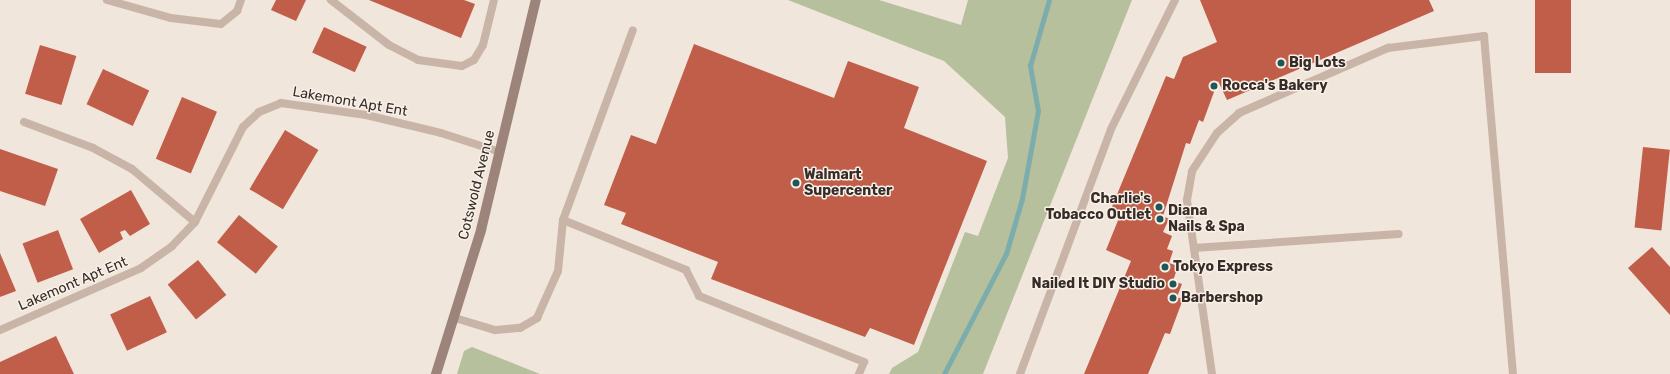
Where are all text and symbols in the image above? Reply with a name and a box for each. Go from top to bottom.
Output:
place label: Big Lots [1289,55,1346,71]
marker: Big Lots [1276,58,1286,68]
place label: Rocca's Bakery [1222,78,1327,94]
marker: Rocca's Bakery [1209,81,1219,91]
street label: Lakemont Apt Ent [291,84,409,120]
street label: Cotswold Avenue [455,128,499,242]
place label: Walmart Supercenter [804,167,892,200]
marker: Walmart Supercenter [791,178,801,188]
place label: Charlie's Tobacco Outlet [1045,191,1151,224]
marker: Charlie's Tobacco Outlet [1154,202,1164,212]
place label: Diana Nails & Spa [1168,203,1245,236]
marker: Diana Nails & Spa [1155,214,1165,224]
street label: Lakemont Apt Ent [16,253,130,315]
place label: Tokyo Express [1173,259,1273,275]
marker: Tokyo Express [1160,262,1170,272]
place label: Nailed It DIY Studio [1031,276,1165,292]
marker: Nailed It DIY Studio [1168,279,1178,289]
place label: Barbershop [1181,290,1263,306]
marker: Barbershop [1168,293,1178,303]

